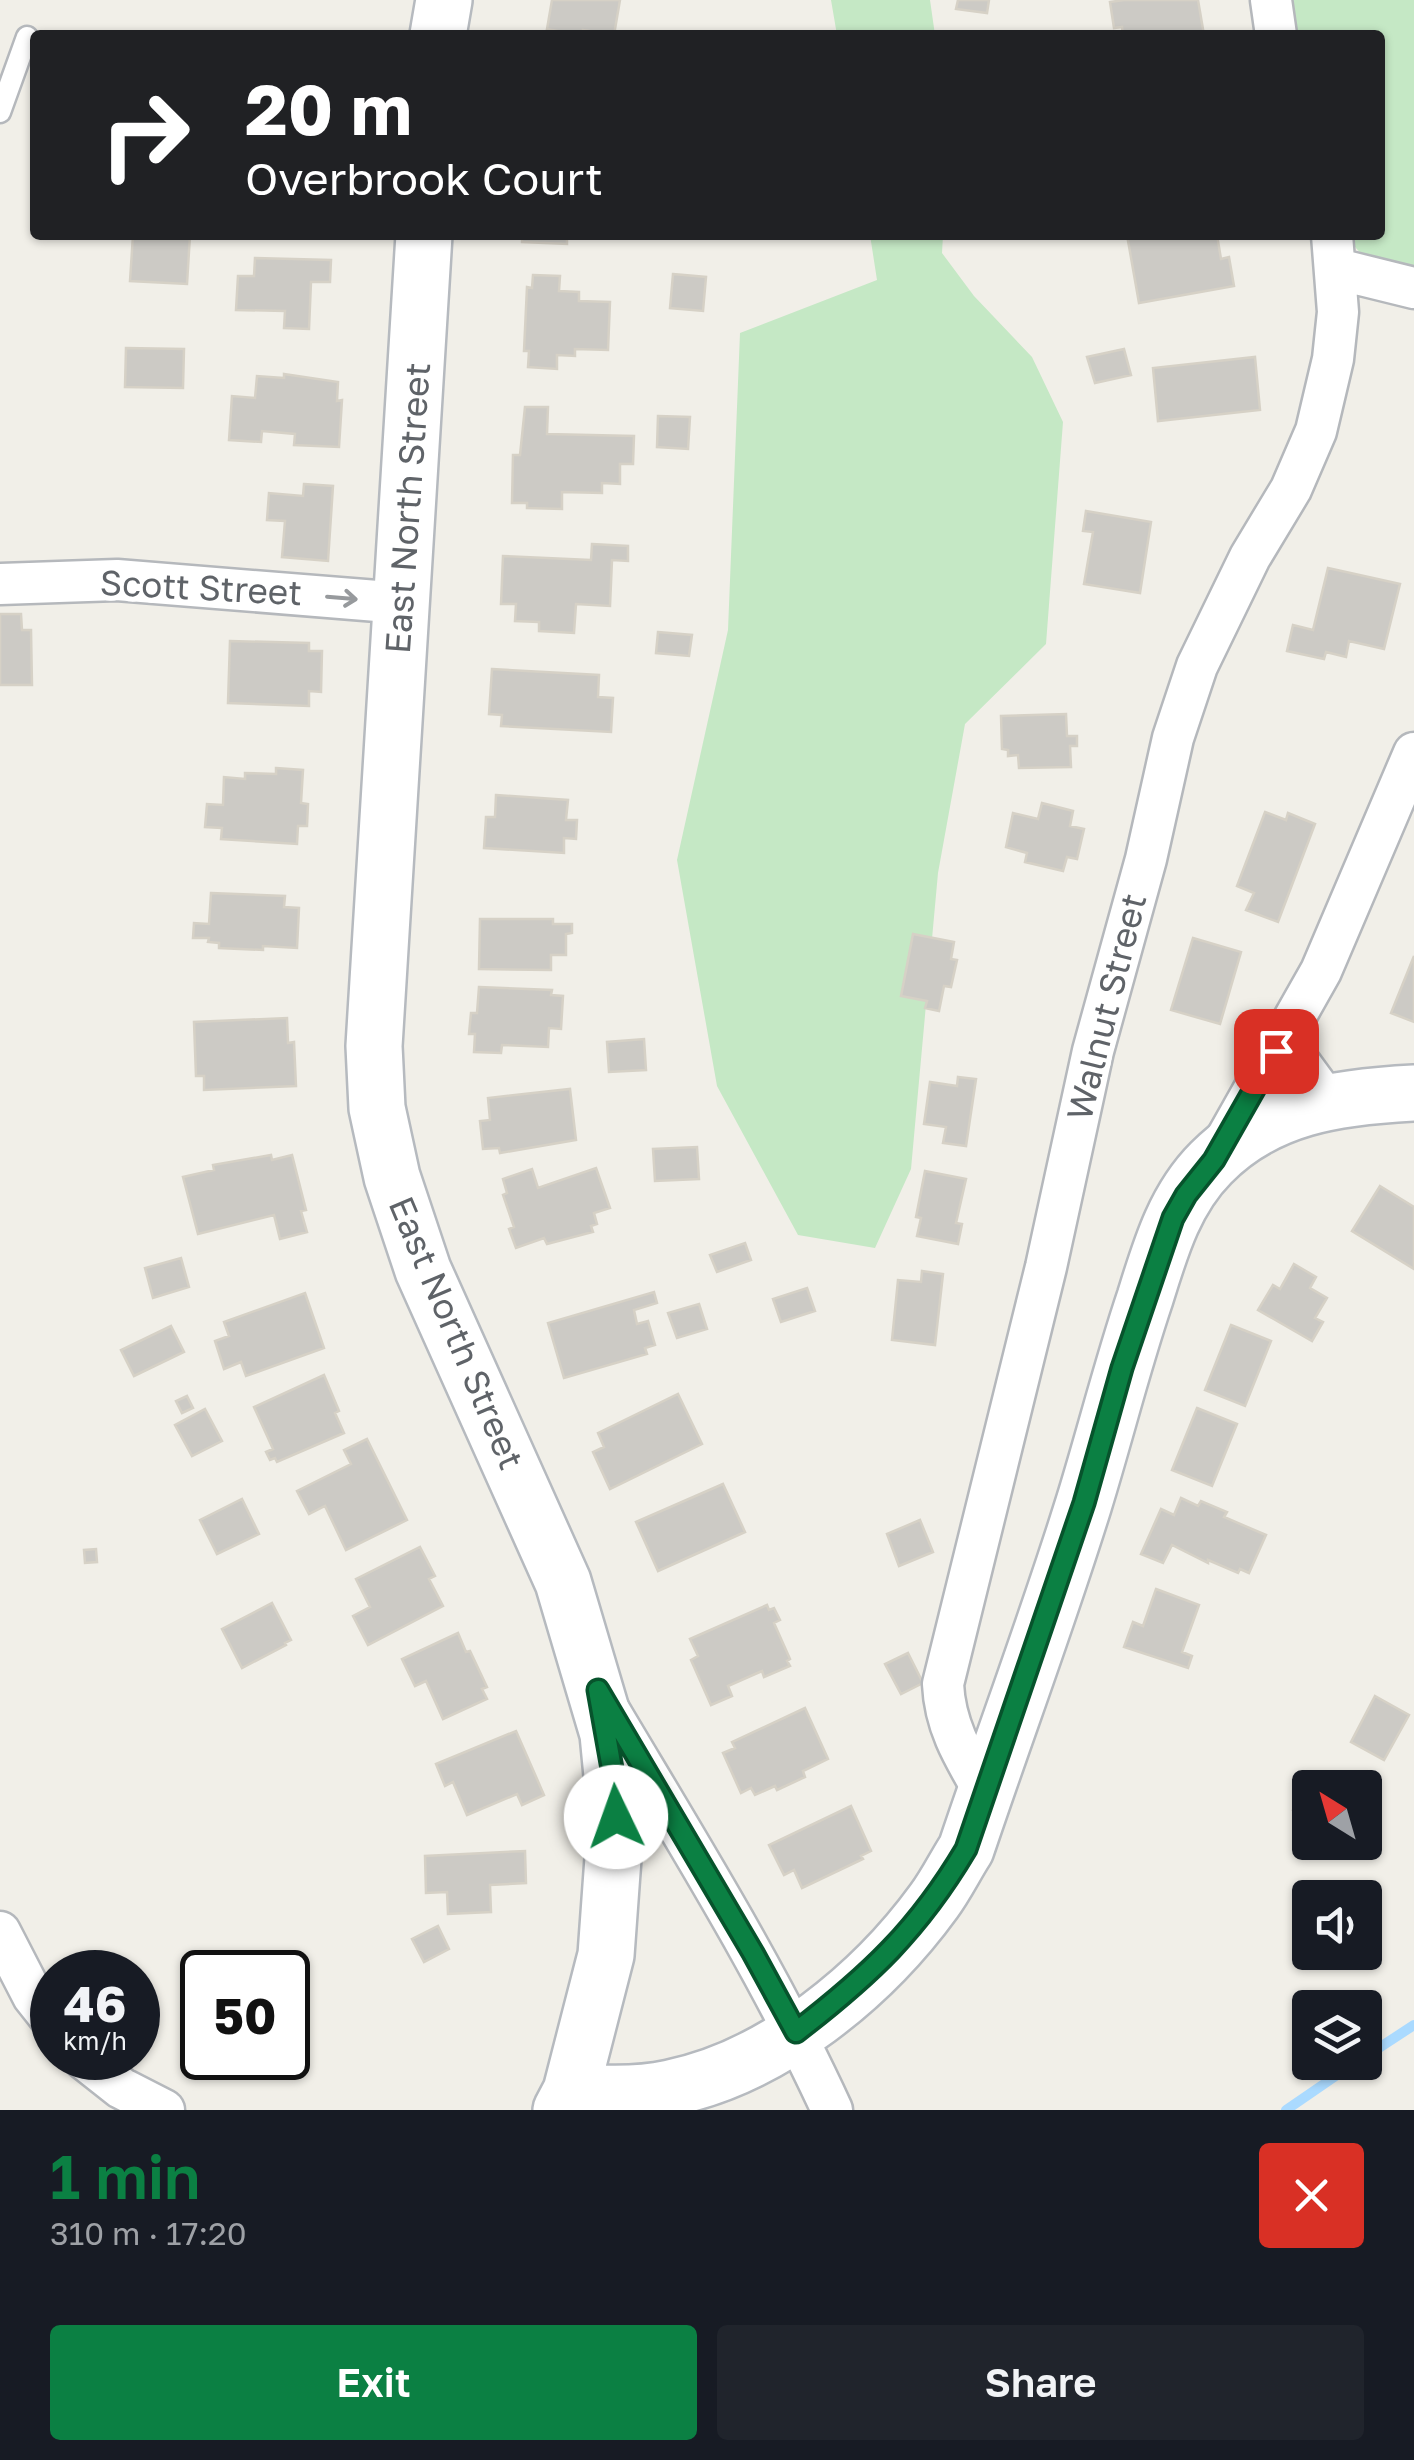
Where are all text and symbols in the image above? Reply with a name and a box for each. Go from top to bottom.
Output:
text: 20 m [245,66,412,150]
icon: right [80,70,210,200]
text: Overbrook Court [245,151,603,205]
street label: East North Street [376,361,438,655]
street label: Scott Street [99,561,303,613]
one-way arrow [325,588,357,607]
street label: Walnut Street [1058,889,1154,1125]
pin [1234,1009,1319,1094]
icon: arrive [1249,1024,1304,1079]
street label: East North Street [381,1190,533,1475]
position arrow [564,1765,668,1869]
north arrow [1292,1770,1382,1860]
map controls [1292,1770,1382,2080]
button: sound [1292,1880,1382,1970]
speed limit sign: 50 [180,1950,310,2080]
text: 46 [63,1973,126,2033]
button: layers [1292,1990,1382,2080]
text: km/h [63,2025,127,2056]
text: 1 min [50,2140,200,2212]
button: close [1259,2143,1364,2248]
text: 310 m · 17:20 [50,2214,246,2252]
button: Exit [50,2325,697,2440]
button: Share [717,2325,1364,2440]

